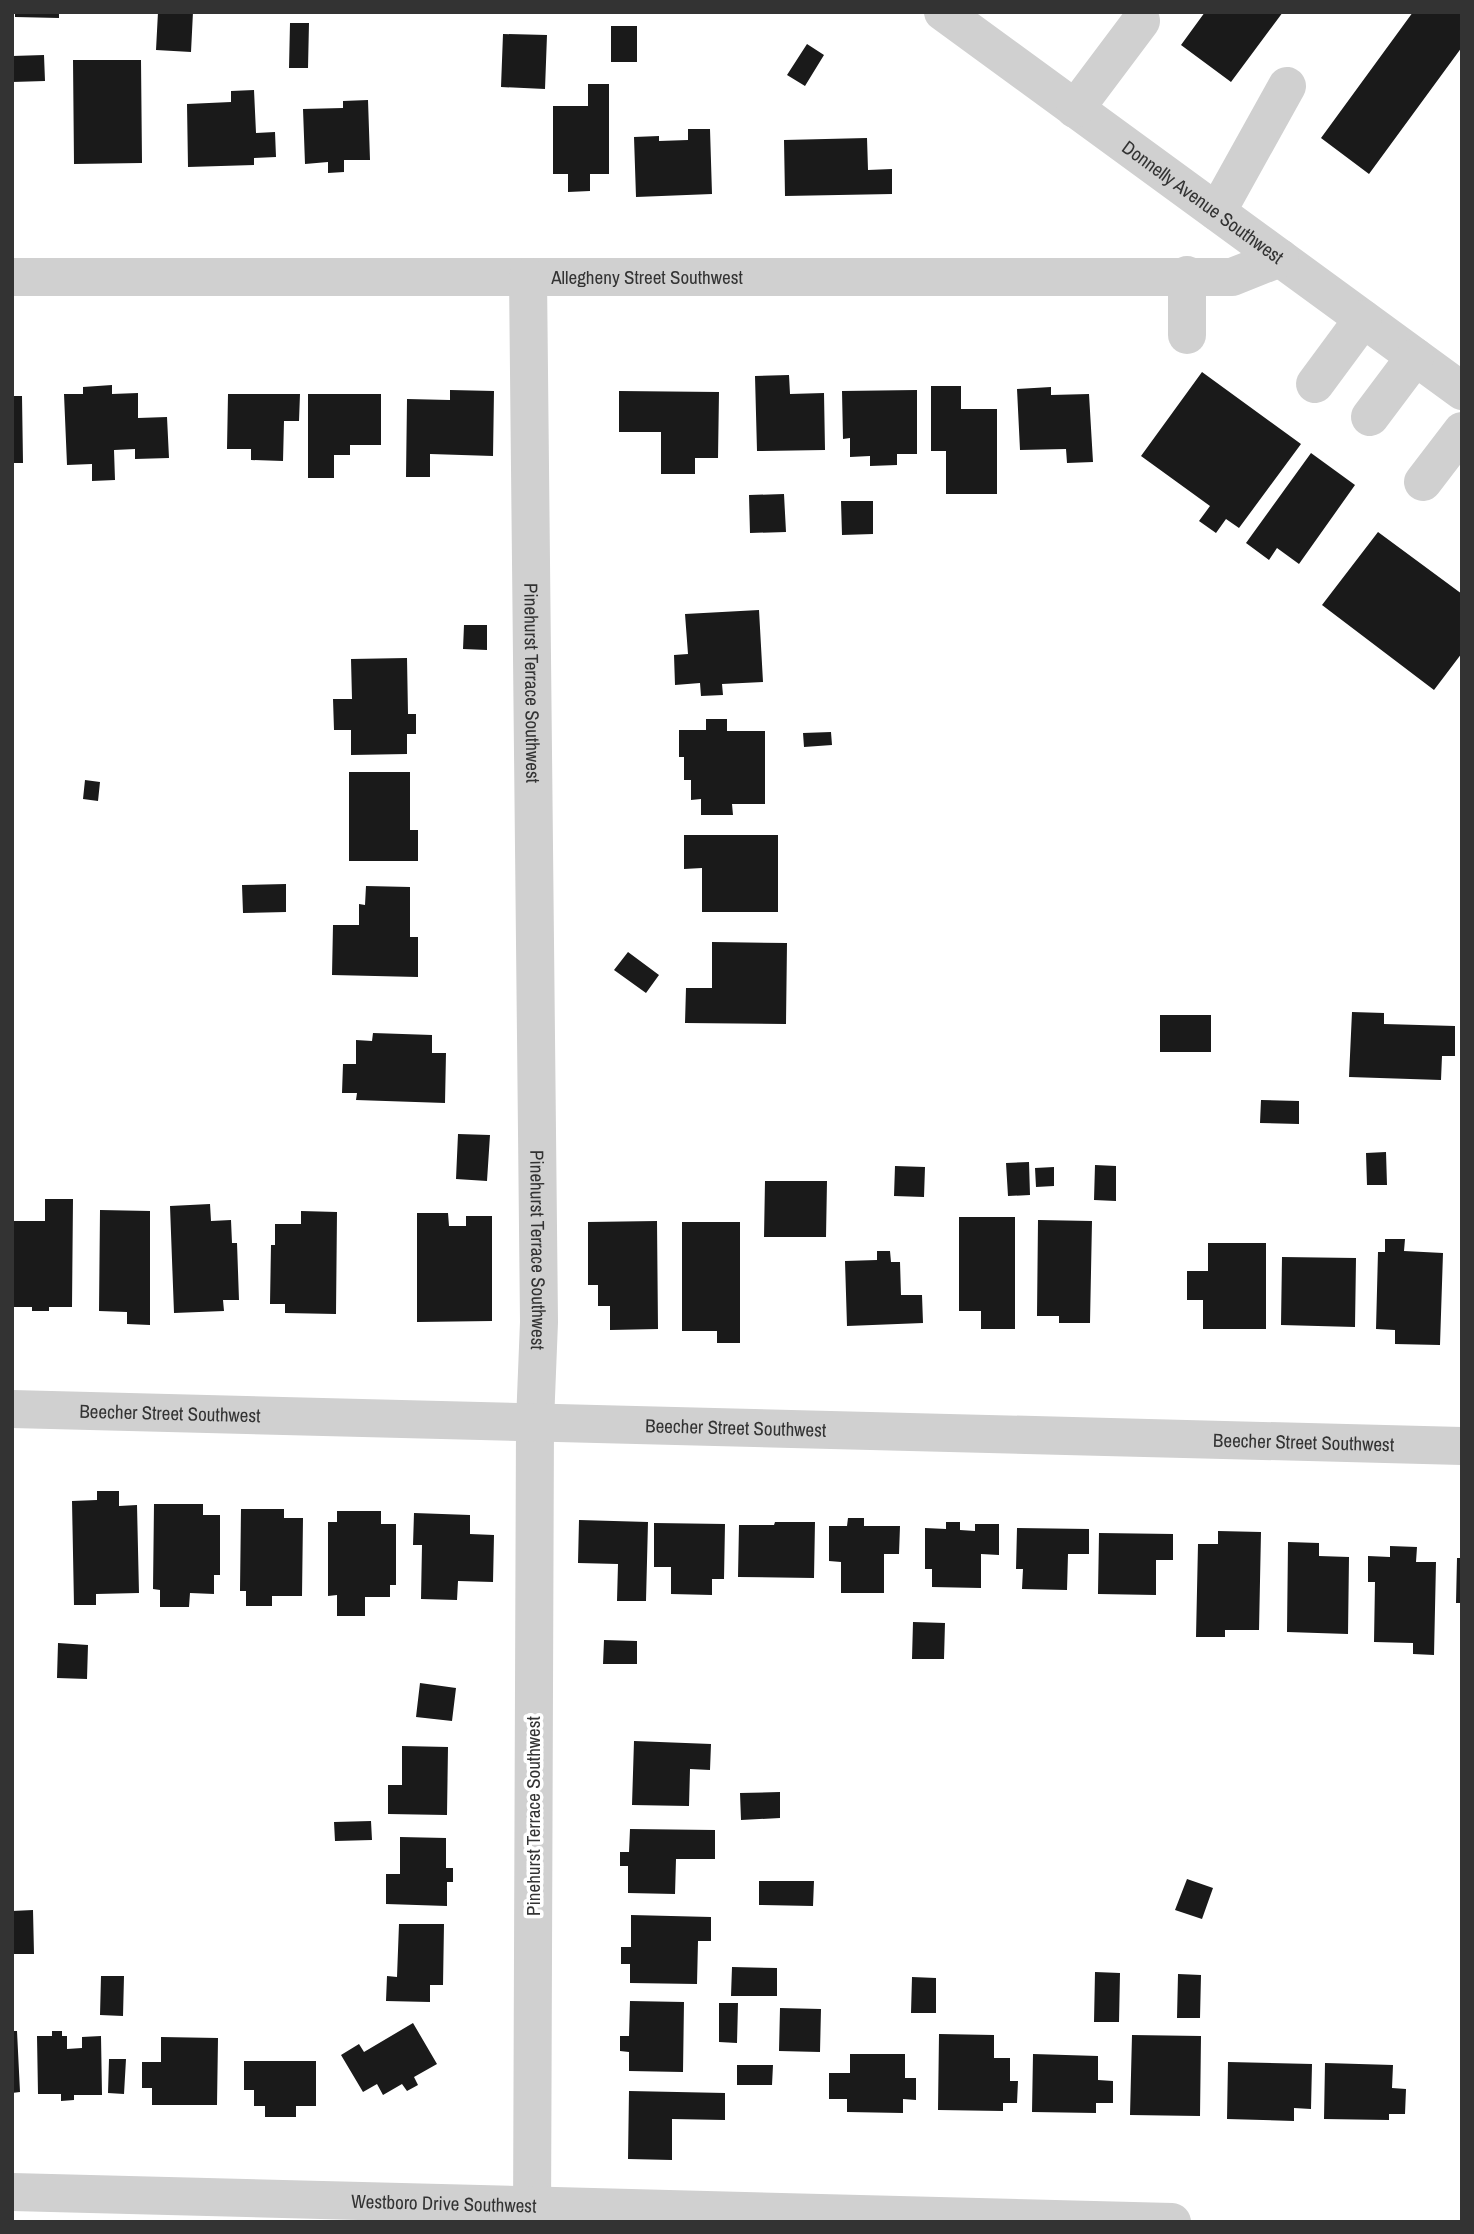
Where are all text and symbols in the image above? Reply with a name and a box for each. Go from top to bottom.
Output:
street label: Donnelly Avenue Southwest [1117,134,1290,270]
street label: Allegheny Street Southwest [550,264,743,290]
street label: Pinehurst Terrace Southwest [518,583,546,784]
street label: Pinehurst Terrace Southwest [524,1150,552,1351]
street label: Beecher Street Southwest [79,1398,262,1428]
street label: Beecher Street Southwest [645,1412,827,1443]
street label: Beecher Street Southwest [1213,1427,1395,1457]
street label: Pinehurst Terrace Southwest [520,1715,546,1916]
street label: Westboro Drive Southwest [351,2188,537,2219]

